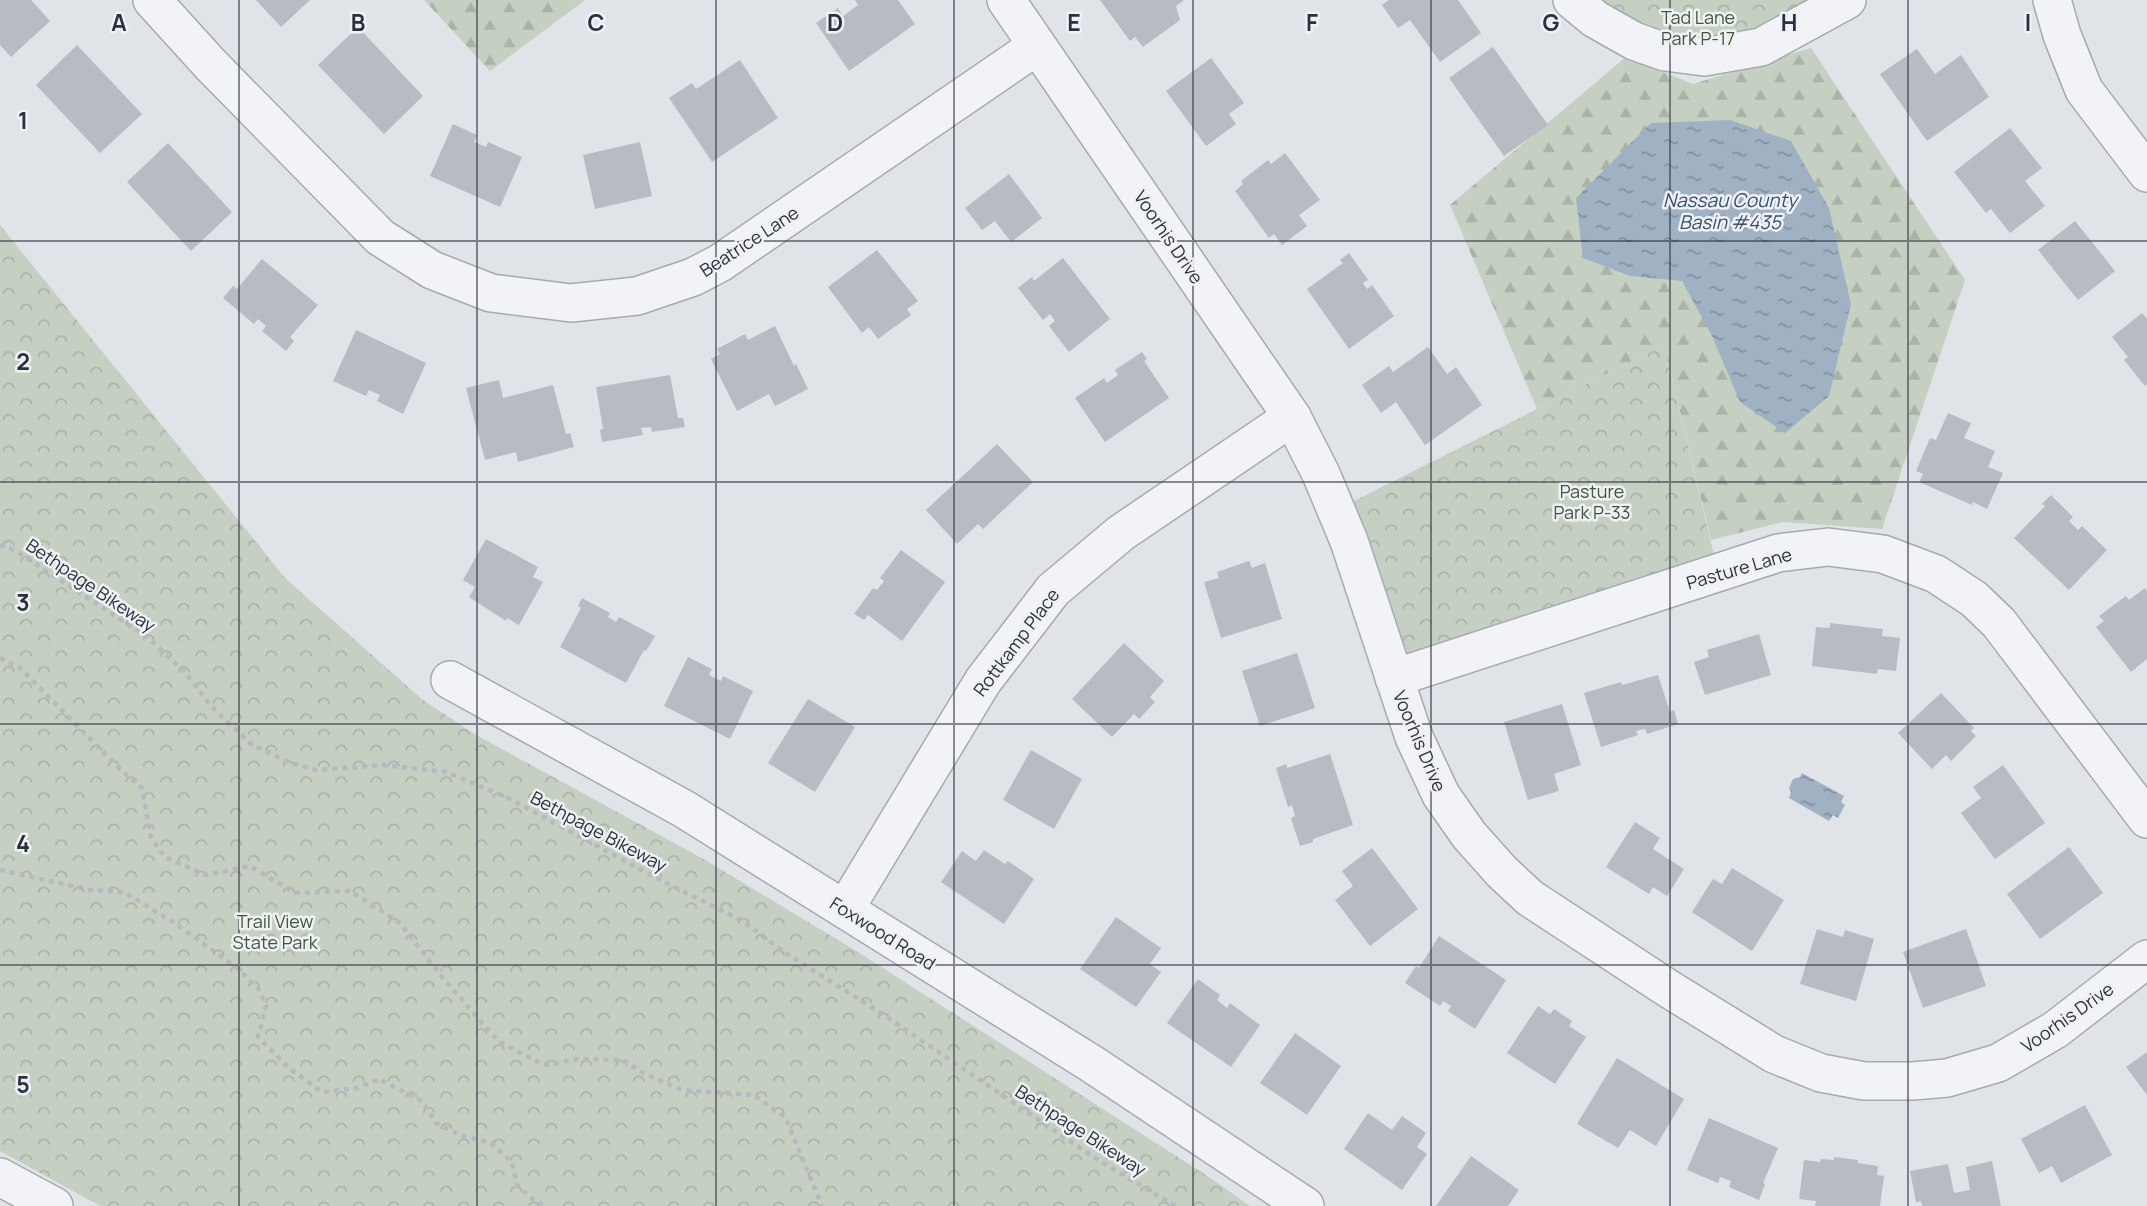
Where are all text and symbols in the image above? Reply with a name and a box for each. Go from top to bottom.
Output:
park label: Tad Lane Park P-17 [1661,5,1735,50]
text: A [111,6,127,38]
text: B [351,6,365,38]
text: C [588,6,605,38]
text: D [827,6,843,38]
text: E [1067,6,1081,38]
text: F [1306,6,1318,38]
text: G [1543,6,1560,38]
text: H [1781,6,1797,38]
text: I [2025,6,2031,38]
text: 1 [18,104,28,136]
street label: Voorhis Drive [1129,186,1209,288]
water label: Nassau County Basin #435 [1663,187,1800,235]
street label: Beatrice Lane [695,200,803,282]
text: 2 [16,345,30,377]
park label: Pasture Park P-33 [1553,479,1631,524]
street label: Bethpage Bikeway [22,533,161,638]
street label: Pasture Lane [1684,542,1794,594]
street label: Rottkamp Place [968,583,1064,701]
text: 3 [16,586,30,618]
street label: Voorhis Drive [1388,687,1452,795]
street label: Bethpage Bikeway [527,785,672,877]
text: 4 [16,827,30,859]
street label: Foxwood Road [826,891,940,975]
park label: Trail View State Park [232,909,319,954]
street label: Voorhis Drive [2016,976,2118,1058]
text: 5 [16,1068,30,1100]
street label: Bethpage Bikeway [1011,1079,1151,1182]

